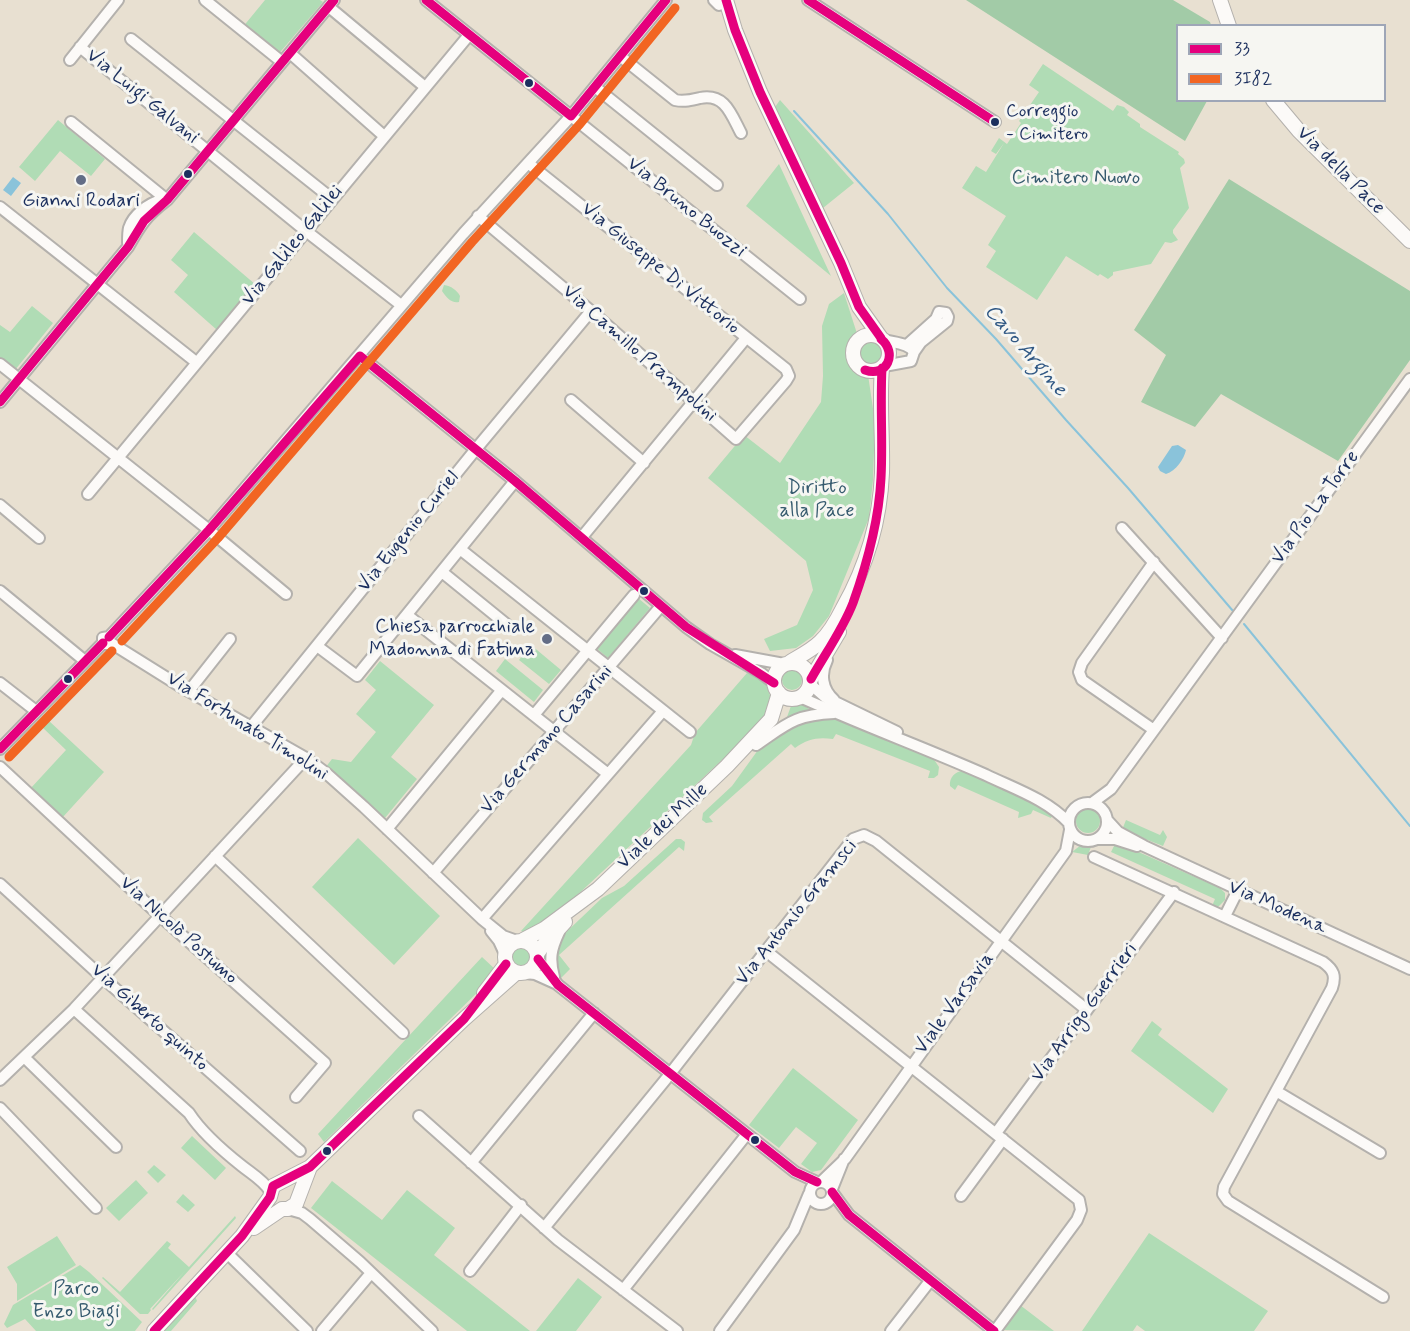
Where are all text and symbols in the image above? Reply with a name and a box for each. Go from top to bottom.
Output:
legend [1176,24,1386,102]
text: 33 [1234,37,1250,61]
street label: Via Luigi Galvani [81,44,203,150]
text: 3I82 [1234,67,1272,91]
unlabelled marker [523,77,535,89]
place label: Correggio - Cimitero [1006,101,1088,144]
marker: Correggio - Cimitero [989,116,1001,128]
street label: Via della Pace [1291,122,1389,220]
street label: Via Bruno Buozzi [621,152,751,264]
park label: Cimitero Nuovo [1012,167,1140,191]
unlabelled marker [182,168,194,180]
marker: Gianni Rodari [74,173,88,187]
street label: Via Galileo Galilei [237,181,349,311]
place label: Gianni Rodari [22,190,140,214]
street label: Via Giuseppe Di Vittorio [576,198,744,340]
street label: Via Camillo Prampolini [557,280,721,428]
water label: Cavo Argine [978,300,1072,402]
street label: Via Pio La Torre [1267,446,1365,570]
street label: Via Eugenio Curiel [353,467,465,597]
park label: Diritto alla Pace [779,477,855,524]
unlabelled marker [638,585,650,597]
place label: Chiesa parrocchiale Madonna di Fatima [369,616,535,663]
marker: Chiesa parrocchiale Madonna di Fatima [540,632,554,646]
street label: Via Germano Casarini [476,660,618,820]
street label: Via Fortunato Timolini [162,667,332,787]
unlabelled marker [62,673,74,685]
street label: Viale dei Mille [612,779,714,875]
street label: Via Antonio Gramsci [731,835,863,991]
street label: Via Nicolò Postumo [114,872,242,990]
street label: Via Modena [1224,876,1330,940]
street label: Via Arrigo Guerrieri [1026,939,1144,1087]
street label: Viale Varsavia [910,948,1000,1060]
street label: Via Giberto quinto [85,959,213,1077]
unlabelled marker [749,1134,761,1146]
unlabelled marker [321,1145,333,1157]
park label: Parco Enzo Biagi [32,1278,120,1325]

